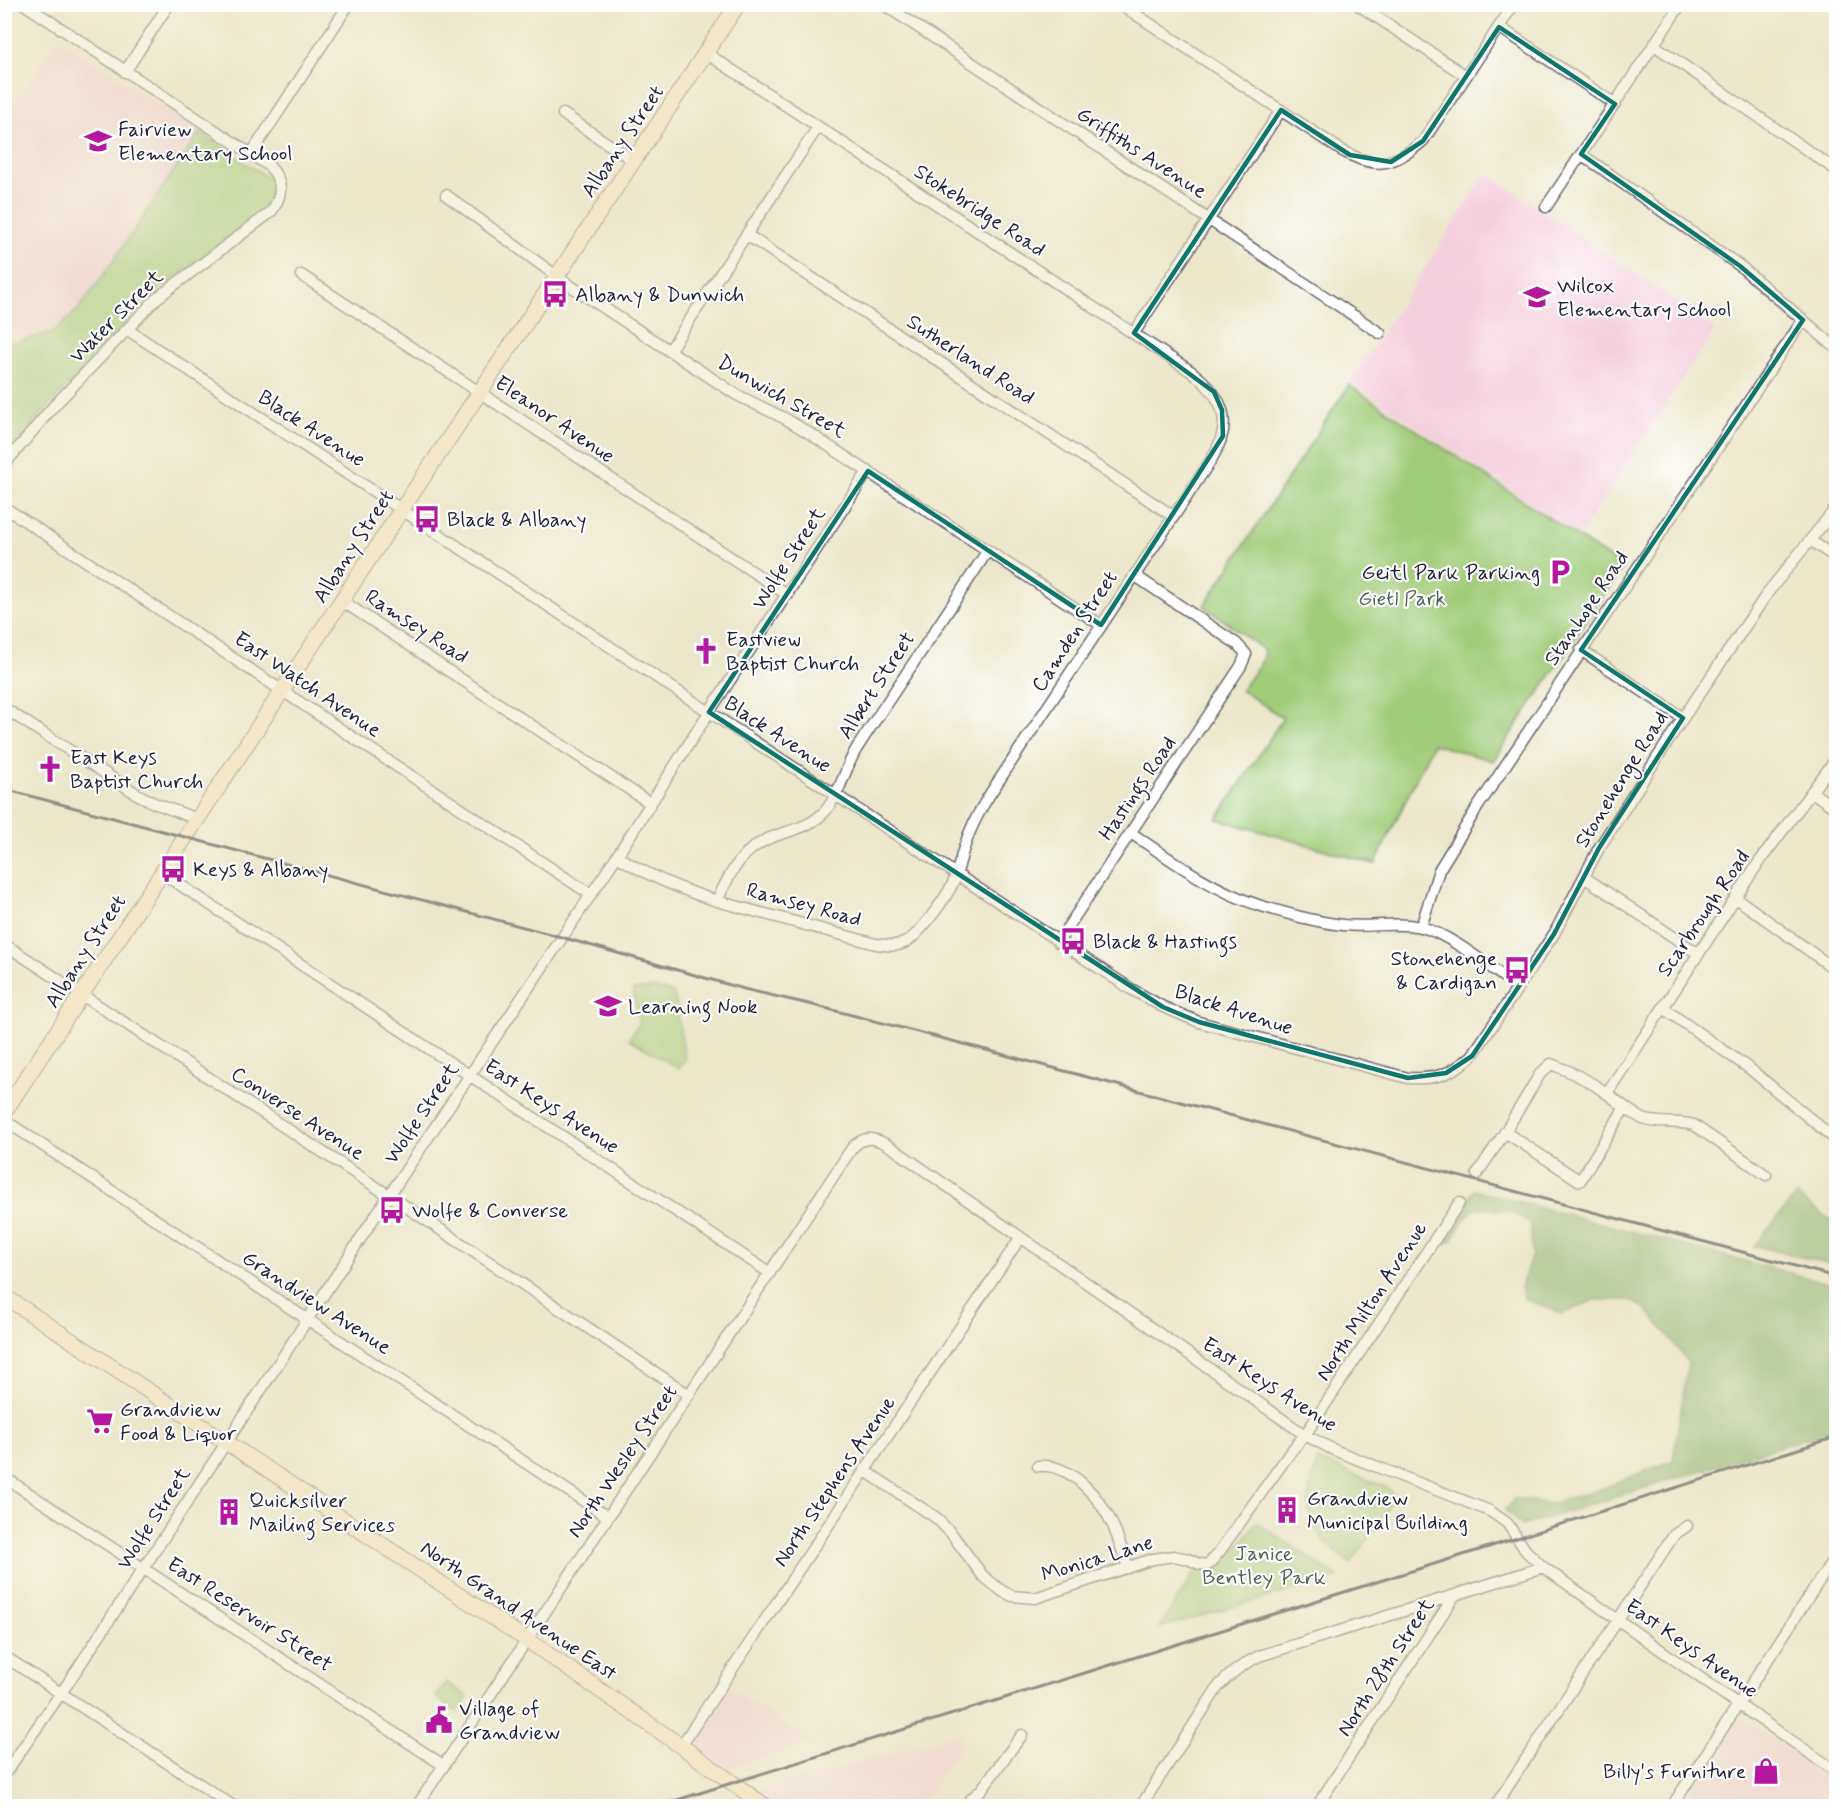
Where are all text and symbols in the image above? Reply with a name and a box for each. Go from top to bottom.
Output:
street label: Albany Street [575,80,671,203]
street label: Griffiths Avenue [1071,100,1212,205]
place label: Fairview Elementary School [118,116,293,168]
school or university icon: Fairview Elementary School [83,126,113,156]
street label: Stokebridge Road [908,158,1051,264]
street label: Water Street [64,263,170,370]
place label: Wilcox Elementary School [1557,272,1732,324]
bus stop icon: Albany & Dunwich [540,279,570,309]
place label: Albany & Dunwich [575,281,744,309]
school or university icon: Wilcox Elementary School [1522,282,1552,312]
street label: Sutherland Road [901,308,1040,412]
street label: Dunwich Street [712,349,851,445]
street label: Eleanor Avenue [489,369,620,470]
street label: Black Avenue [252,384,370,474]
street label: Albany Street [307,484,401,609]
street label: Wolfe Street [745,502,833,615]
bus stop icon: Black & Albany [412,504,442,534]
place label: Black & Albany [447,506,586,534]
street label: Stanhope Road [1538,546,1636,672]
parking icon: Geitl Park Parking [1545,557,1575,587]
place label: Geitl Park Parking [1362,559,1540,587]
street label: Camden Street [1025,565,1125,698]
street label: Ramsey Road [359,583,474,671]
park label: Gietl Park [1358,585,1446,613]
street label: East Watch Avenue [228,625,386,744]
place label: Eastview Baptist Church [726,626,859,678]
street label: Albert Street [832,626,922,745]
church icon: Eastview Baptist Church [691,636,721,666]
street label: Black Avenue [718,690,836,780]
street label: Stonehenge Road [1569,706,1676,854]
street label: Hastings Road [1093,731,1185,847]
place label: East Keys Baptist Church [70,744,203,796]
church icon: East Keys Baptist Church [35,754,65,784]
street label: Scarbrough Road [1651,845,1757,983]
bus stop icon: Keys & Albany [158,854,188,884]
place label: Keys & Albany [193,856,328,884]
street label: Ramsey Road [743,876,864,934]
street label: Albany Street [39,889,133,1014]
bus stop icon: Black & Hastings [1058,926,1088,956]
place label: Black & Hastings [1093,928,1237,958]
place label: Stonehenge & Cardigan [1391,945,1497,997]
bus stop icon: Stonehenge & Cardigan [1502,955,1532,985]
street label: Black Avenue [1171,978,1296,1042]
school or university icon: Learning Nook [593,991,623,1021]
place label: Learning Nook [628,993,758,1023]
street label: East Keys Avenue [479,1053,624,1161]
street label: Wolfe Street [378,1057,466,1170]
street label: Converse Avenue [225,1060,369,1167]
bus stop icon: Wolfe & Converse [377,1195,407,1225]
place label: Wolfe & Converse [412,1197,568,1225]
street label: North Milton Avenue [1310,1216,1434,1387]
street label: Grandview Avenue [236,1244,396,1362]
street label: East Keys Avenue [1197,1331,1342,1439]
street label: North Wesley Street [561,1380,684,1543]
street label: North Stephens Avenue [767,1391,903,1572]
place label: Grandview Food & Liquor [120,1396,237,1448]
supermarket icon: Grandview Food & Liquor [85,1406,115,1436]
street label: Wolfe Street [110,1462,198,1575]
place label: Grandview Municipal Building [1307,1485,1468,1537]
place label: Quicksilver Mailing Services [249,1487,395,1541]
building icon: Grandview Municipal Building [1272,1495,1302,1525]
building icon: Quicksilver Mailing Services [214,1497,244,1527]
street label: Monica Lane [1038,1529,1157,1589]
street label: North Grand Avenue East [415,1535,623,1687]
park label: Janice Bentley Park [1202,1540,1326,1592]
street label: East Reservoir Street [161,1551,338,1679]
street label: North 28th Street [1331,1592,1441,1742]
street label: East Keys Avenue [1620,1593,1763,1705]
place label: Village of Grandview [459,1695,560,1747]
public building icon: Village of Grandview [424,1705,454,1735]
shop icon: Billy's Furniture [1751,1756,1781,1786]
place label: Billy's Furniture [1603,1758,1746,1786]

